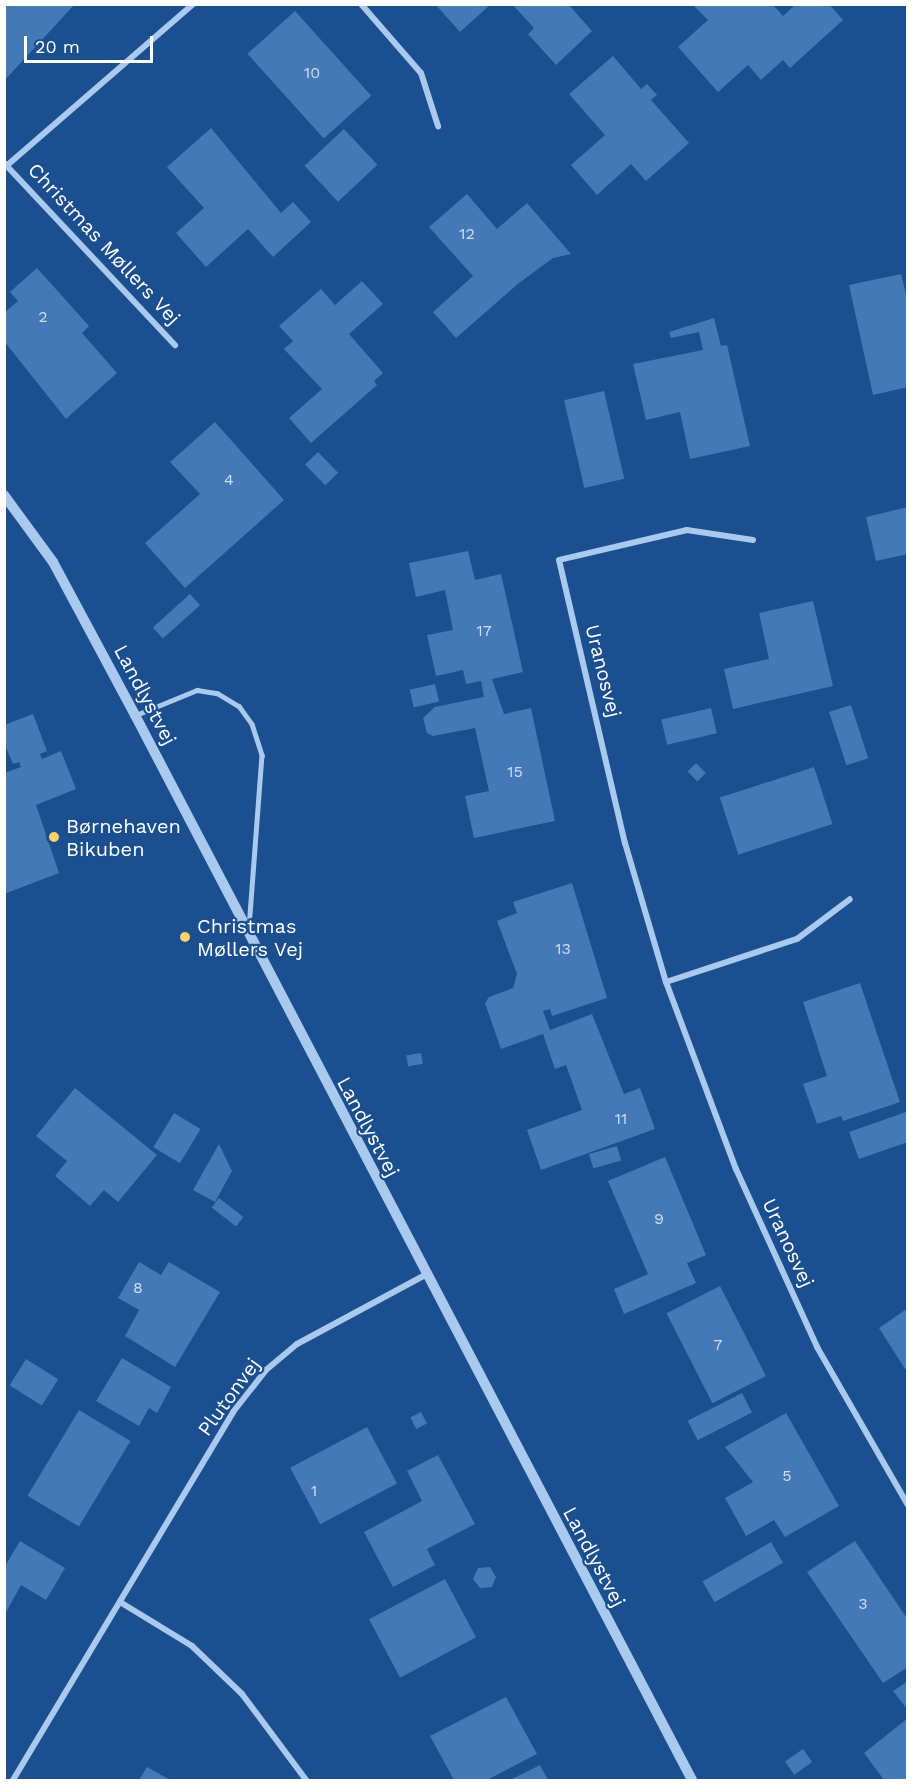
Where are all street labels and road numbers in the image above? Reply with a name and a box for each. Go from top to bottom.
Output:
street label: Christmas Møllers Vej [23,158,185,330]
street label: Uranosvej [580,622,626,720]
street label: Landlystvej [109,641,181,749]
street label: Landlystvej [332,1073,404,1181]
street label: Uranosvej [757,1195,819,1291]
street label: Plutonvej [193,1353,265,1441]
street label: Landlystvej [558,1503,630,1611]

